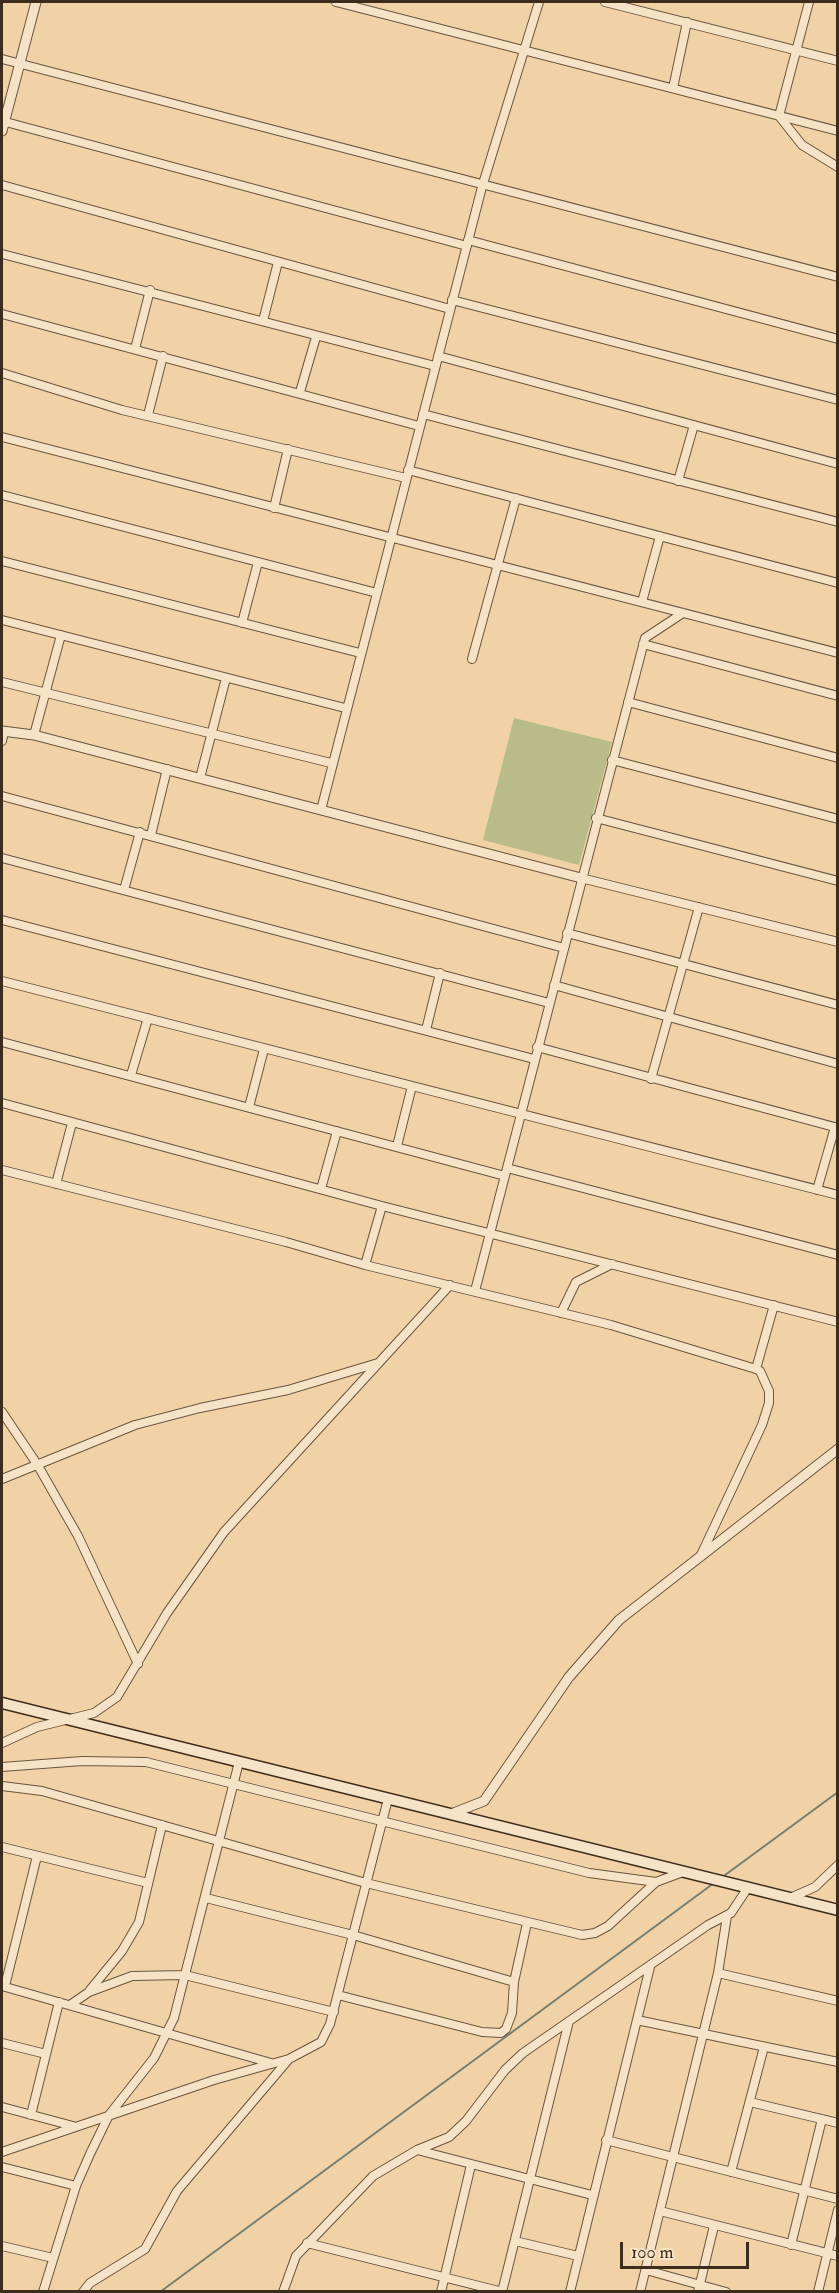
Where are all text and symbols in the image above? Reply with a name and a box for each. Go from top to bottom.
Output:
scale bar [623,2230,752,2268]
text: 100 m [631,2241,674,2264]

